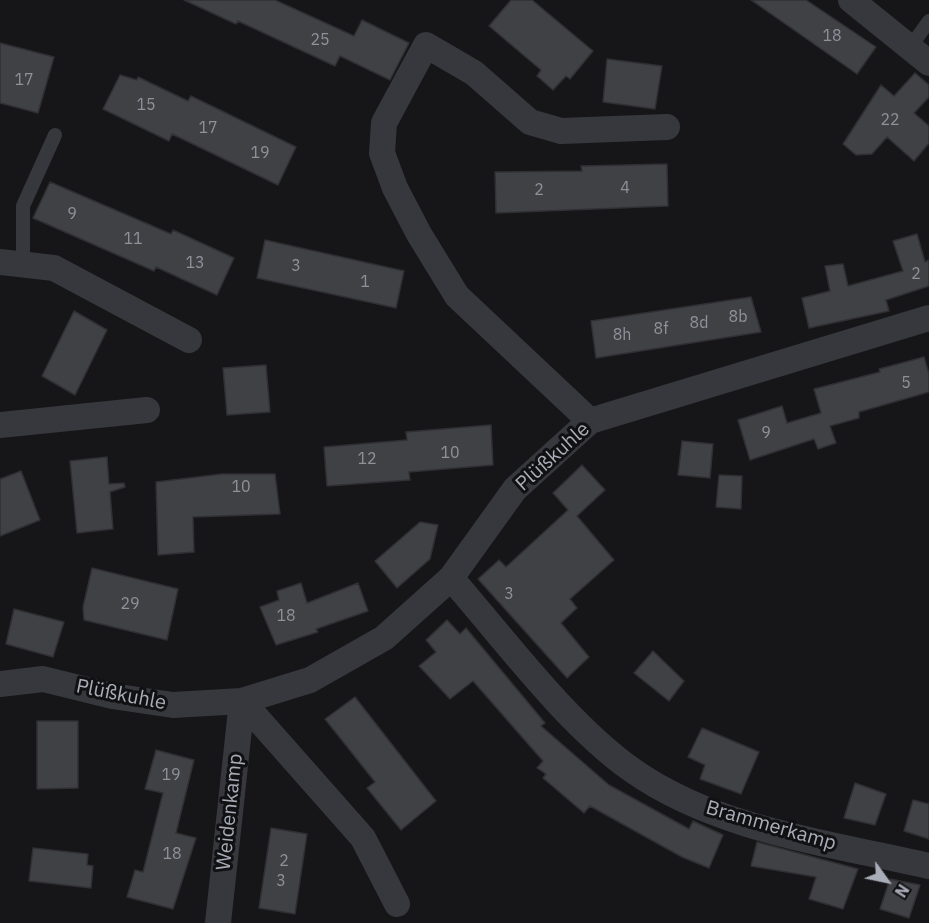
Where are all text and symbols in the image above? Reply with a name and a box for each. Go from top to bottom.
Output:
house number: 18 [822,26,842,46]
house number: 25 [310,30,330,50]
house number: 17 [14,70,34,90]
house number: 15 [136,95,156,115]
house number: 22 [880,110,900,130]
house number: 17 [198,118,218,138]
house number: 19 [250,143,270,163]
house number: 4 [620,178,630,198]
house number: 2 [534,180,544,200]
house number: 9 [67,204,77,224]
house number: 11 [123,229,143,249]
house number: 13 [185,253,205,273]
house number: 3 [291,256,301,276]
house number: 2 [911,264,921,284]
house number: 1 [360,272,370,292]
house number: 8b [729,307,747,327]
house number: 8d [690,313,708,333]
house number: 8f [654,319,668,339]
house number: 8h [613,325,631,345]
house number: 5 [901,373,911,393]
street label: Plüßkuhle [511,418,595,496]
house number: 9 [761,423,771,443]
house number: 10 [440,443,460,463]
house number: 12 [357,449,377,469]
house number: 10 [231,477,251,497]
house number: 3 [504,584,514,604]
house number: 29 [120,594,140,614]
house number: 18 [276,606,296,626]
street label: Plüßkuhle [74,675,168,715]
street label: Weidenkamp [212,752,248,872]
house number: 19 [161,765,181,785]
street label: Brammerkamp [703,796,839,856]
house number: 18 [162,844,182,864]
house number: 2 [279,851,289,871]
north arrow [857,851,917,911]
house number: 3 [276,871,286,891]
text: N [891,880,914,901]

